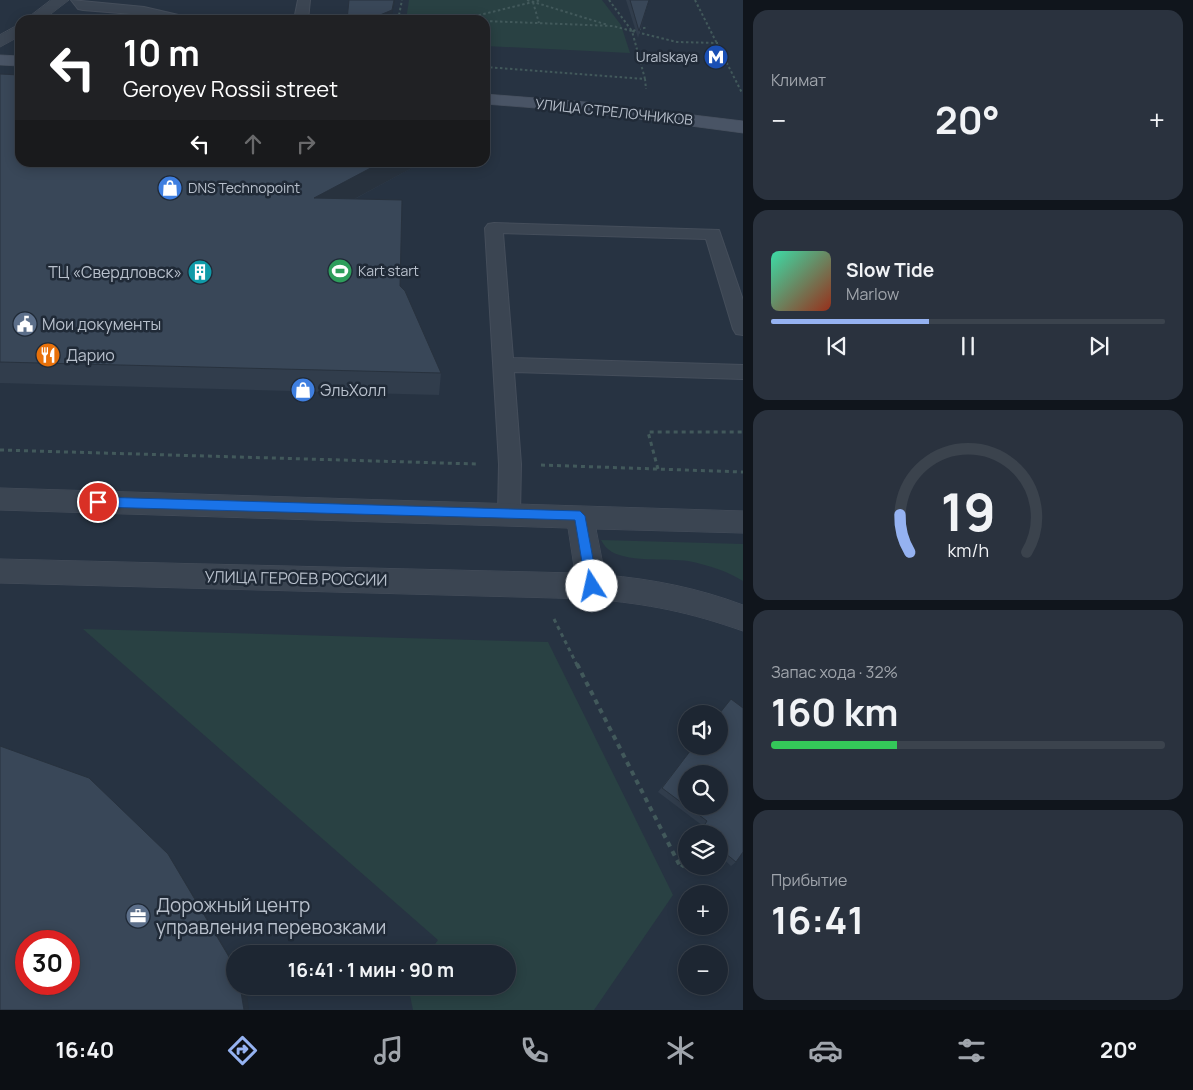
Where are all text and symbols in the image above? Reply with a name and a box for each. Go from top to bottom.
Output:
text: 10 m [123,29,200,77]
icon: left [40,35,105,100]
metro station icon: Uralskaya [703,44,729,70]
place label: Uralskaya [636,47,698,66]
text: Климат [771,69,826,91]
text: Geroyev Rossii street [123,74,338,104]
text: 20° [935,93,1000,145]
street label: УЛИЦА СТРЕЛОЧНИКОВ [534,94,694,129]
text: − [771,101,786,139]
text: + [1149,101,1165,139]
icon: left [186,130,214,158]
icon: ahead [239,130,267,158]
icon: right [292,130,320,158]
shop icon: DNS Technopoint [157,175,183,201]
place label: DNS Technopoint [188,178,301,197]
text: Slow Tide [846,257,934,283]
sports icon: Kart start [327,258,353,284]
building icon: ТЦ «Свердловск» [187,259,213,285]
place label: ТЦ «Свердловск» [48,261,182,283]
place label: Kart start [358,261,419,280]
text: Marlow [846,283,899,305]
public building icon: Мои документы [12,311,38,337]
place label: Мои документы [42,313,161,335]
icon: previous [823,332,851,360]
icon: pause [954,332,982,360]
icon: next [1085,332,1113,360]
restaurant icon: Дарио [35,342,61,368]
place label: Дарио [66,344,115,366]
shop icon: ЭльХолл [290,377,316,403]
place label: ЭльХолл [320,379,386,401]
text: 19 [940,476,996,547]
pin [77,481,119,523]
icon: arrive [84,488,112,516]
text: km/h [947,538,989,562]
position arrow [565,559,617,611]
street label: УЛИЦА ГЕРОЕВ РОССИИ [204,565,388,591]
text: Запас хода · 32% [771,661,898,683]
text: 160 km [771,685,898,737]
map controls [678,705,728,995]
button: sound [678,705,728,755]
button: search [678,765,728,815]
button: layers [678,825,728,875]
text: Прибытие [771,869,847,891]
button: + [678,885,728,935]
place label: Дорожный центр управления перевозками [156,892,386,940]
text: 16:41 [771,893,864,945]
office icon: Дорожный центр управления перевозками [125,903,151,929]
speed limit sign: 30 [15,930,80,995]
button: − [678,945,728,995]
text: 16:41 · 1 мин · 90 m [288,957,454,983]
icon: directions [225,1033,260,1068]
icon: music [371,1033,406,1068]
icon: phone [517,1033,552,1068]
icon: climate [663,1033,698,1068]
icon: car [808,1033,843,1068]
icon: filters [954,1033,989,1068]
text: 16:40 [55,1035,114,1065]
text: 20° [1100,1035,1138,1065]

